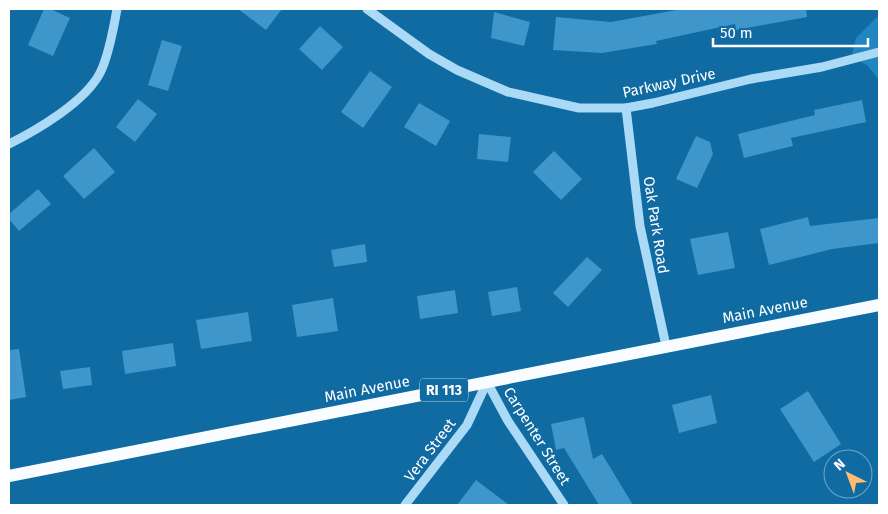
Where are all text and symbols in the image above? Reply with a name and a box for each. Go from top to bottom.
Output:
scale bar [713,15,868,47]
text: 50 m [720,24,753,42]
street label: Parkway Drive [621,64,717,102]
street label: Oak Park Road [639,175,673,275]
street label: Main Avenue [721,293,809,327]
street label: Main Avenue [323,372,411,406]
road number: RI 113 [420,378,468,402]
street label: Carpenter Street [500,384,575,489]
street label: Vera Street [400,414,460,485]
north arrow [823,449,873,499]
text: N [830,455,849,474]

